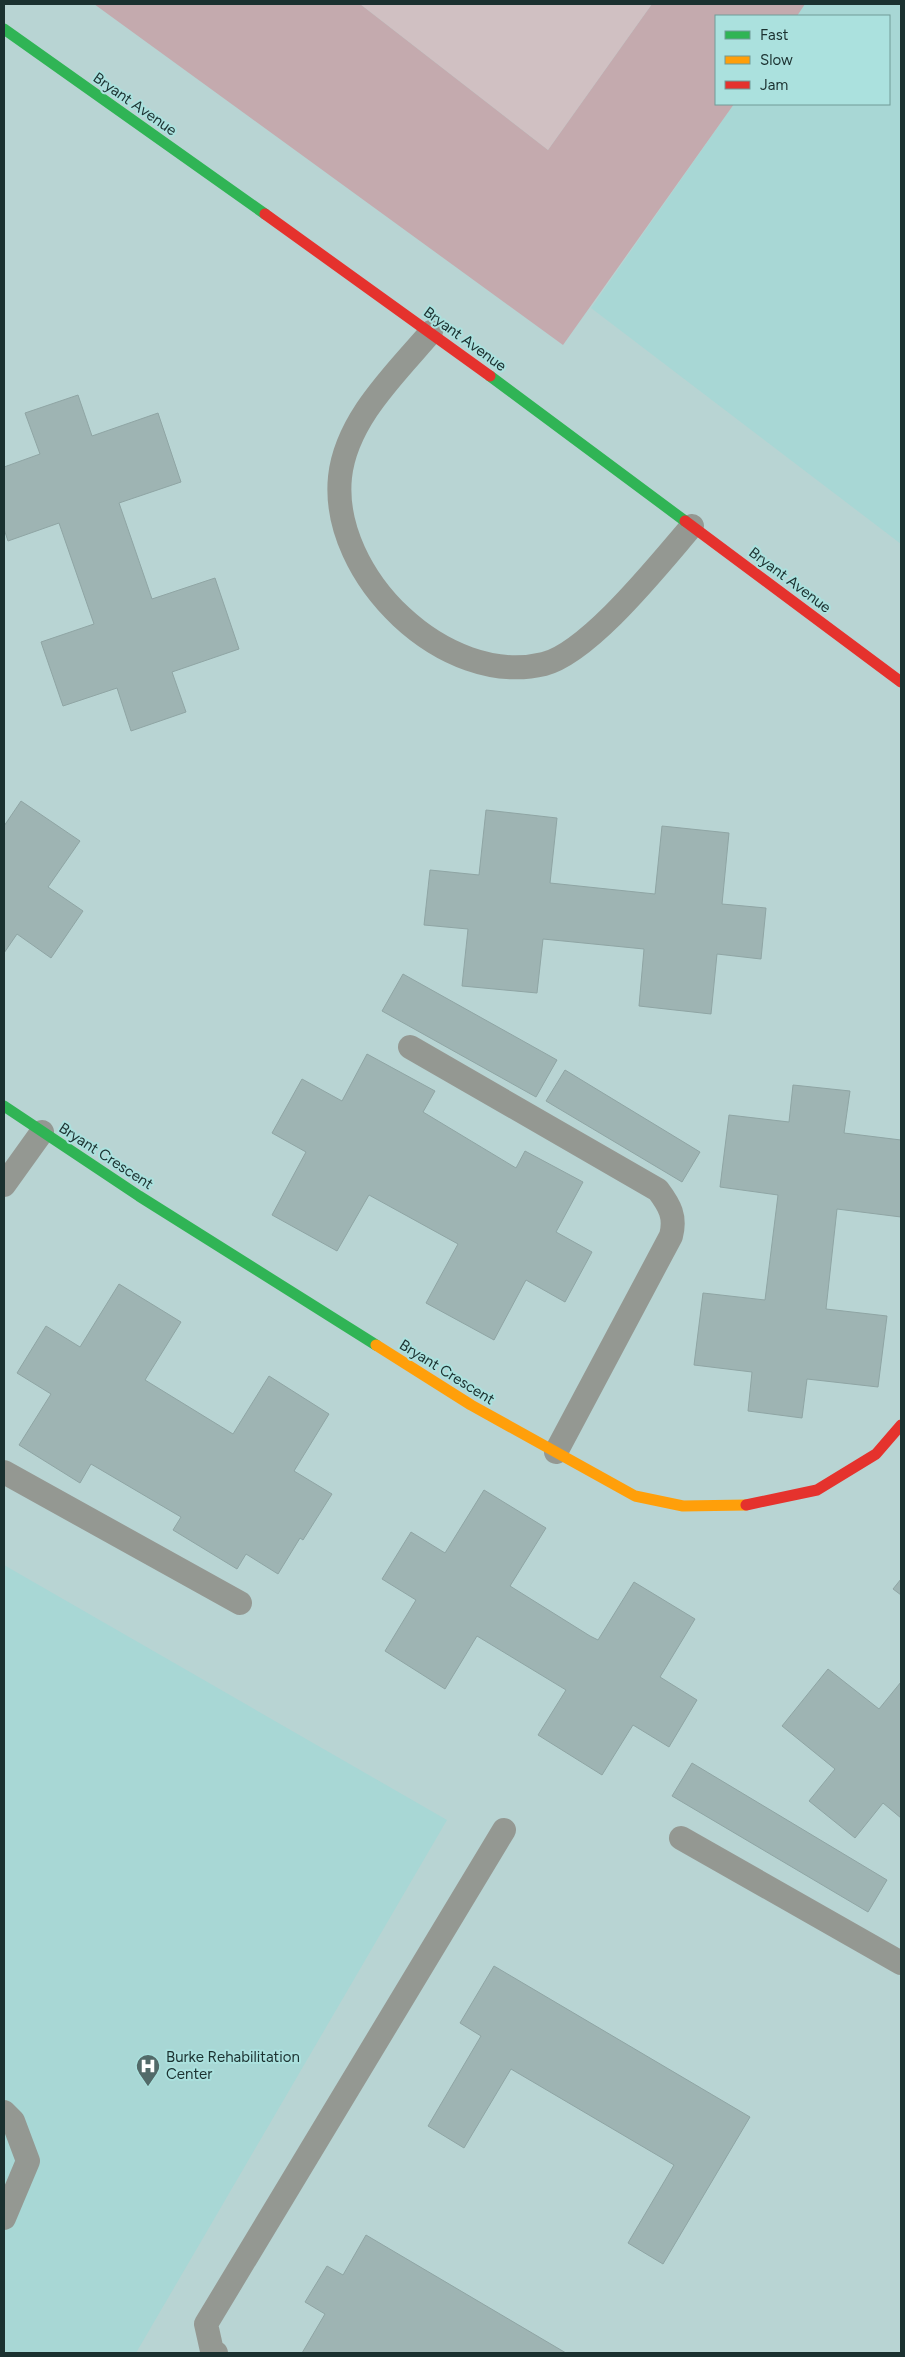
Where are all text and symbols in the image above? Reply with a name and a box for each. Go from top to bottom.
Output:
legend [715,15,890,105]
text: Fast [760,26,789,44]
text: Slow [760,51,793,69]
street label: Bryant Avenue [90,68,180,140]
text: Jam [760,76,788,94]
street label: Bryant Avenue [420,303,510,375]
street label: Bryant Avenue [745,543,835,617]
street label: Bryant Crescent [55,1119,157,1193]
street label: Bryant Crescent [396,1336,498,1409]
place label: Burke Rehabilitation Center [166,2048,300,2083]
hospital icon: Burke Rehabilitation Center [135,2053,161,2087]

